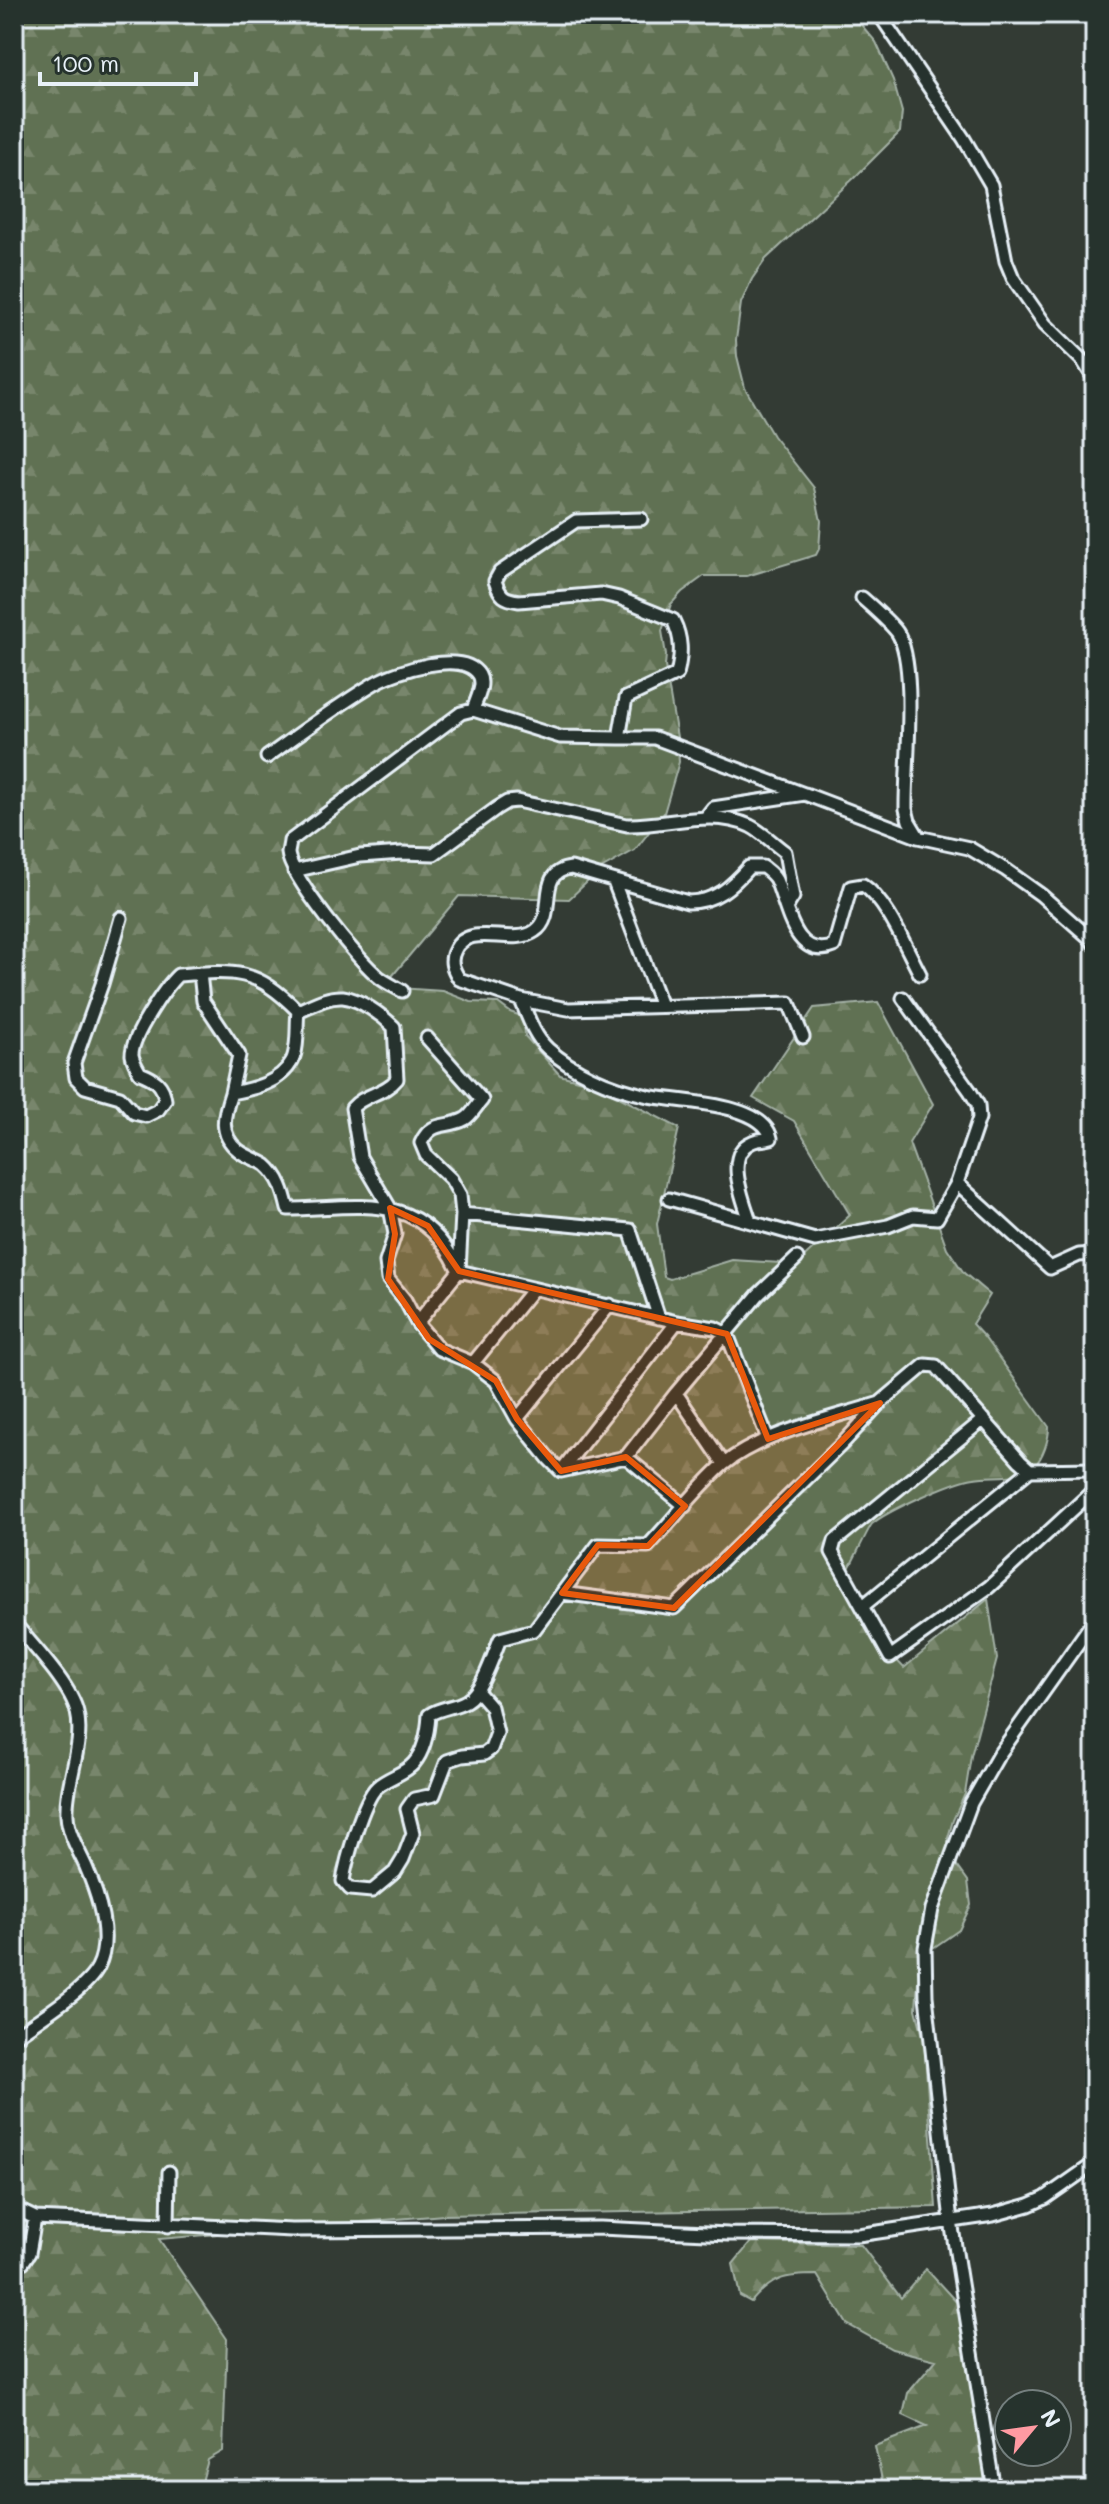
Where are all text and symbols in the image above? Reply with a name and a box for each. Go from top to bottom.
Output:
scale bar [40,36,196,86]
text: 100 m [52,47,119,78]
north arrow [993,2388,1073,2468]
text: N [1034,2404,1068,2432]

